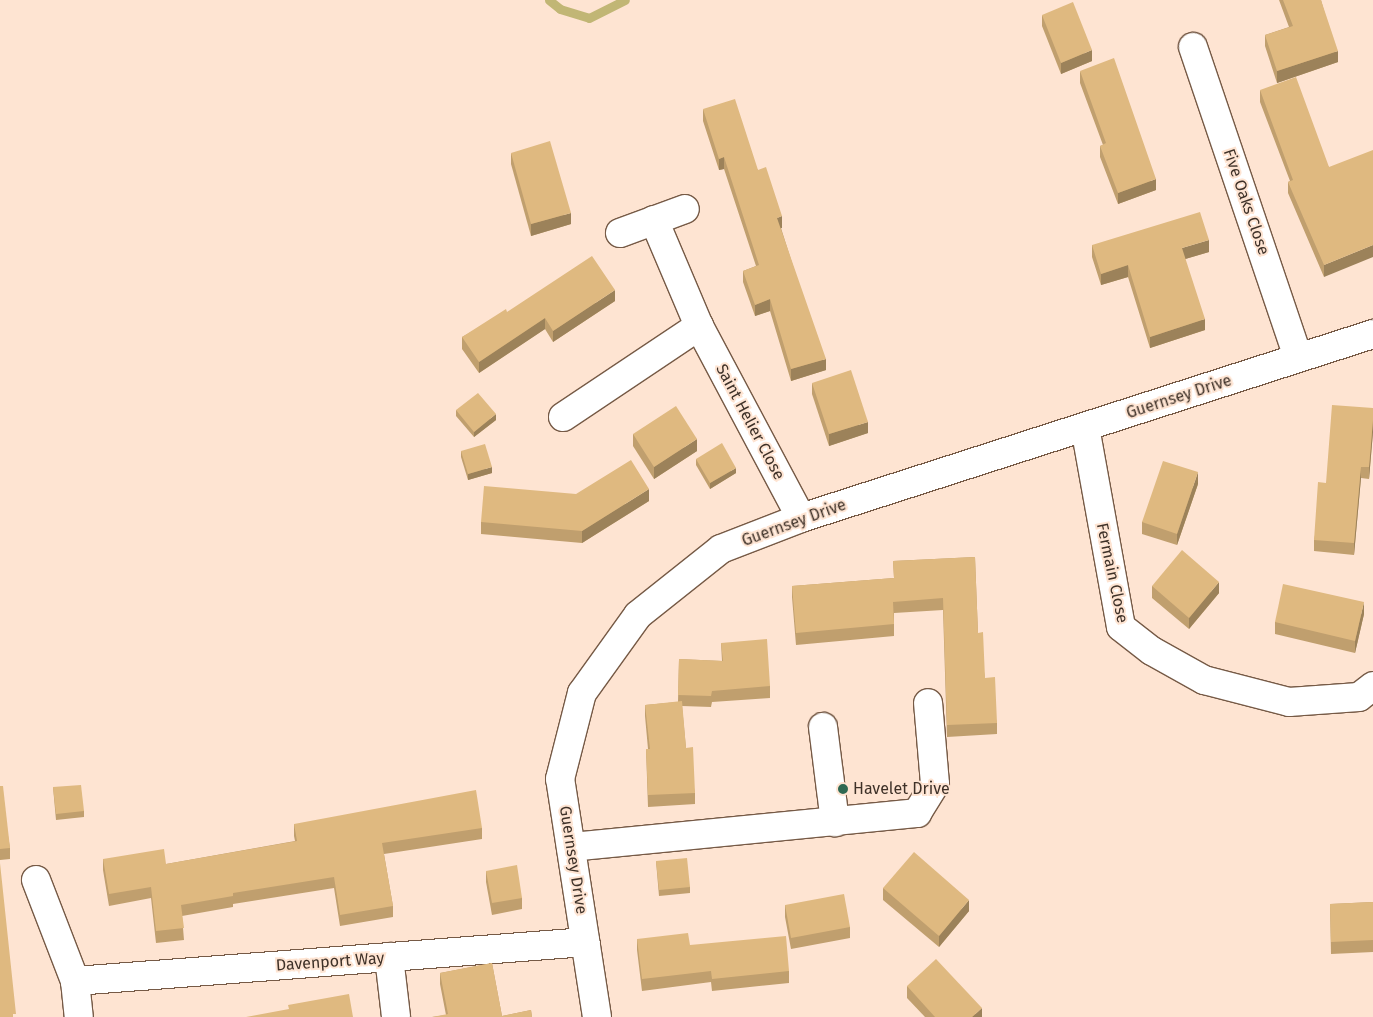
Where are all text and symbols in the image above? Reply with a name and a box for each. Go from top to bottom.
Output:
street label: Five Oaks Close [1219,146,1273,258]
street label: Saint Helier Close [711,361,789,483]
street label: Guernsey Drive [1124,371,1234,423]
street label: Guernsey Drive [739,495,849,551]
street label: Fermain Close [1092,521,1132,625]
place label: Havelet Drive [853,779,950,799]
marker: Havelet Drive [837,783,849,795]
street label: Guernsey Drive [555,804,591,916]
street label: Davenport Way [275,949,385,975]

